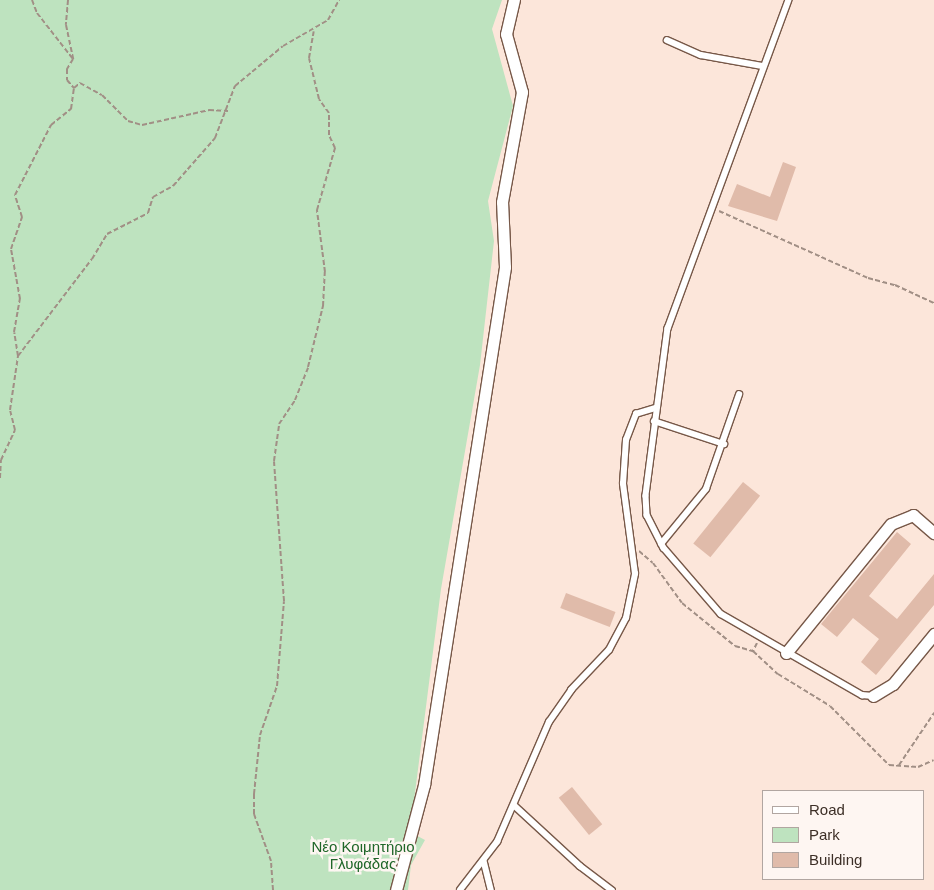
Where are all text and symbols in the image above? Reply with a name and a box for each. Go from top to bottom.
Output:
legend [762,790,924,880]
text: Road [809,801,845,818]
text: Park [809,826,840,843]
park label: Νέο Κοιμητήριο Γλυφάδας [312,837,414,872]
text: Building [809,851,862,868]

